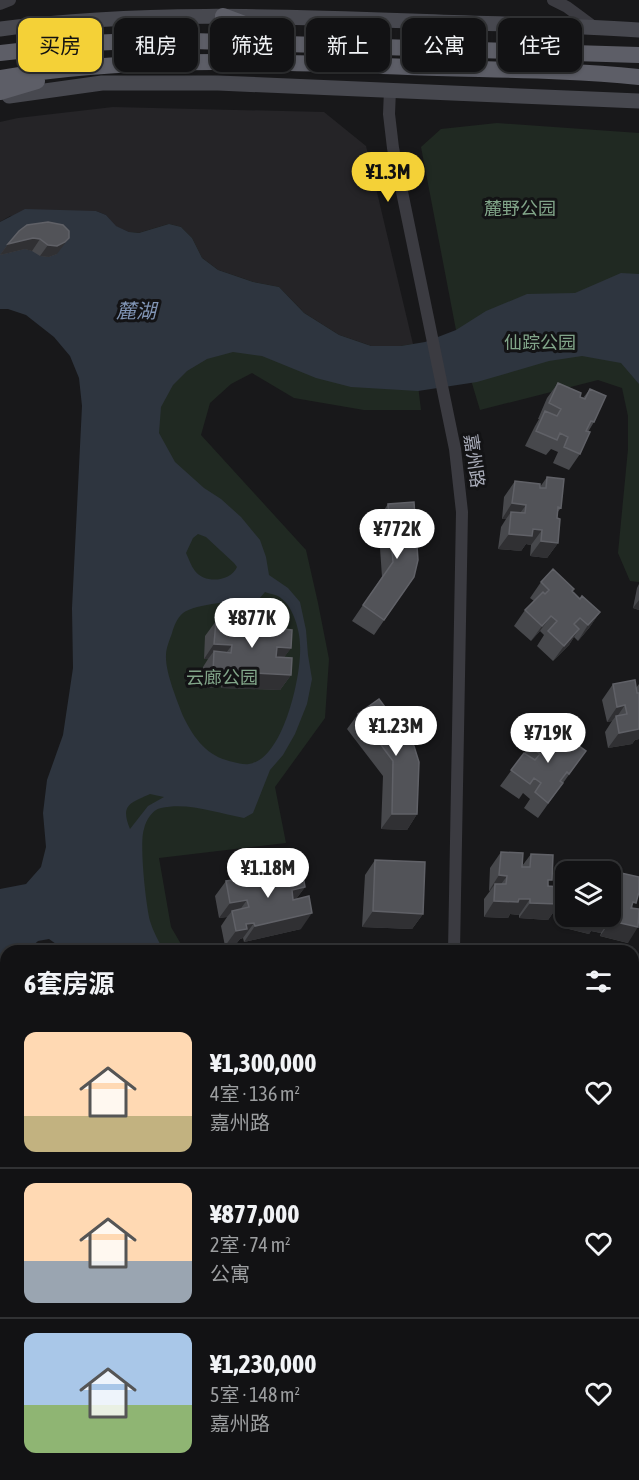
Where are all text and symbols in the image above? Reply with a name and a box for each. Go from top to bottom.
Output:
chip: 买房 [18,18,102,72]
chip: 租房 [114,18,198,72]
chip: 筛选 [210,18,294,72]
chip: 新上 [306,18,390,72]
chip: 公寓 [402,18,486,72]
chip: 住宅 [498,18,582,72]
pin: ¥1.3M [346,152,430,203]
text: ¥1.3M [366,160,410,183]
park label: 麓野公园 [484,198,556,219]
water label: 麓湖 [116,299,159,322]
park label: 仙踪公园 [504,332,576,353]
street label: 嘉州路 [460,433,489,489]
pin: ¥772K [355,509,439,560]
text: ¥772K [374,517,420,540]
pin: ¥877K [210,598,294,649]
text: ¥877K [229,606,275,629]
park label: 云廊公园 [186,667,258,688]
pin: ¥1.23M [347,706,445,757]
pin: ¥719K [506,713,590,764]
text: ¥1.23M [369,714,423,737]
text: ¥719K [525,721,571,744]
pin: ¥1.18M [219,848,317,899]
text: ¥1.18M [241,856,295,879]
map controls [555,861,621,927]
button: layers [555,861,621,927]
icon: filters [582,965,615,998]
text: 6套房源 [24,969,114,999]
text: ¥1,300,000 [210,1048,316,1078]
icon: home [72,1056,144,1128]
icon: heart [582,1076,615,1109]
text: 4室 · 136 m² [210,1082,300,1105]
text: 嘉州路 [210,1111,270,1134]
text: ¥877,000 [210,1199,300,1229]
icon: home [72,1207,144,1279]
icon: heart [582,1227,615,1260]
text: 2室 · 74 m² [210,1233,291,1256]
text: 公寓 [210,1262,250,1285]
text: ¥1,230,000 [210,1349,316,1379]
icon: home [72,1357,144,1429]
icon: heart [582,1377,615,1410]
text: 5室 · 148 m² [210,1383,300,1406]
text: 嘉州路 [210,1412,270,1435]

